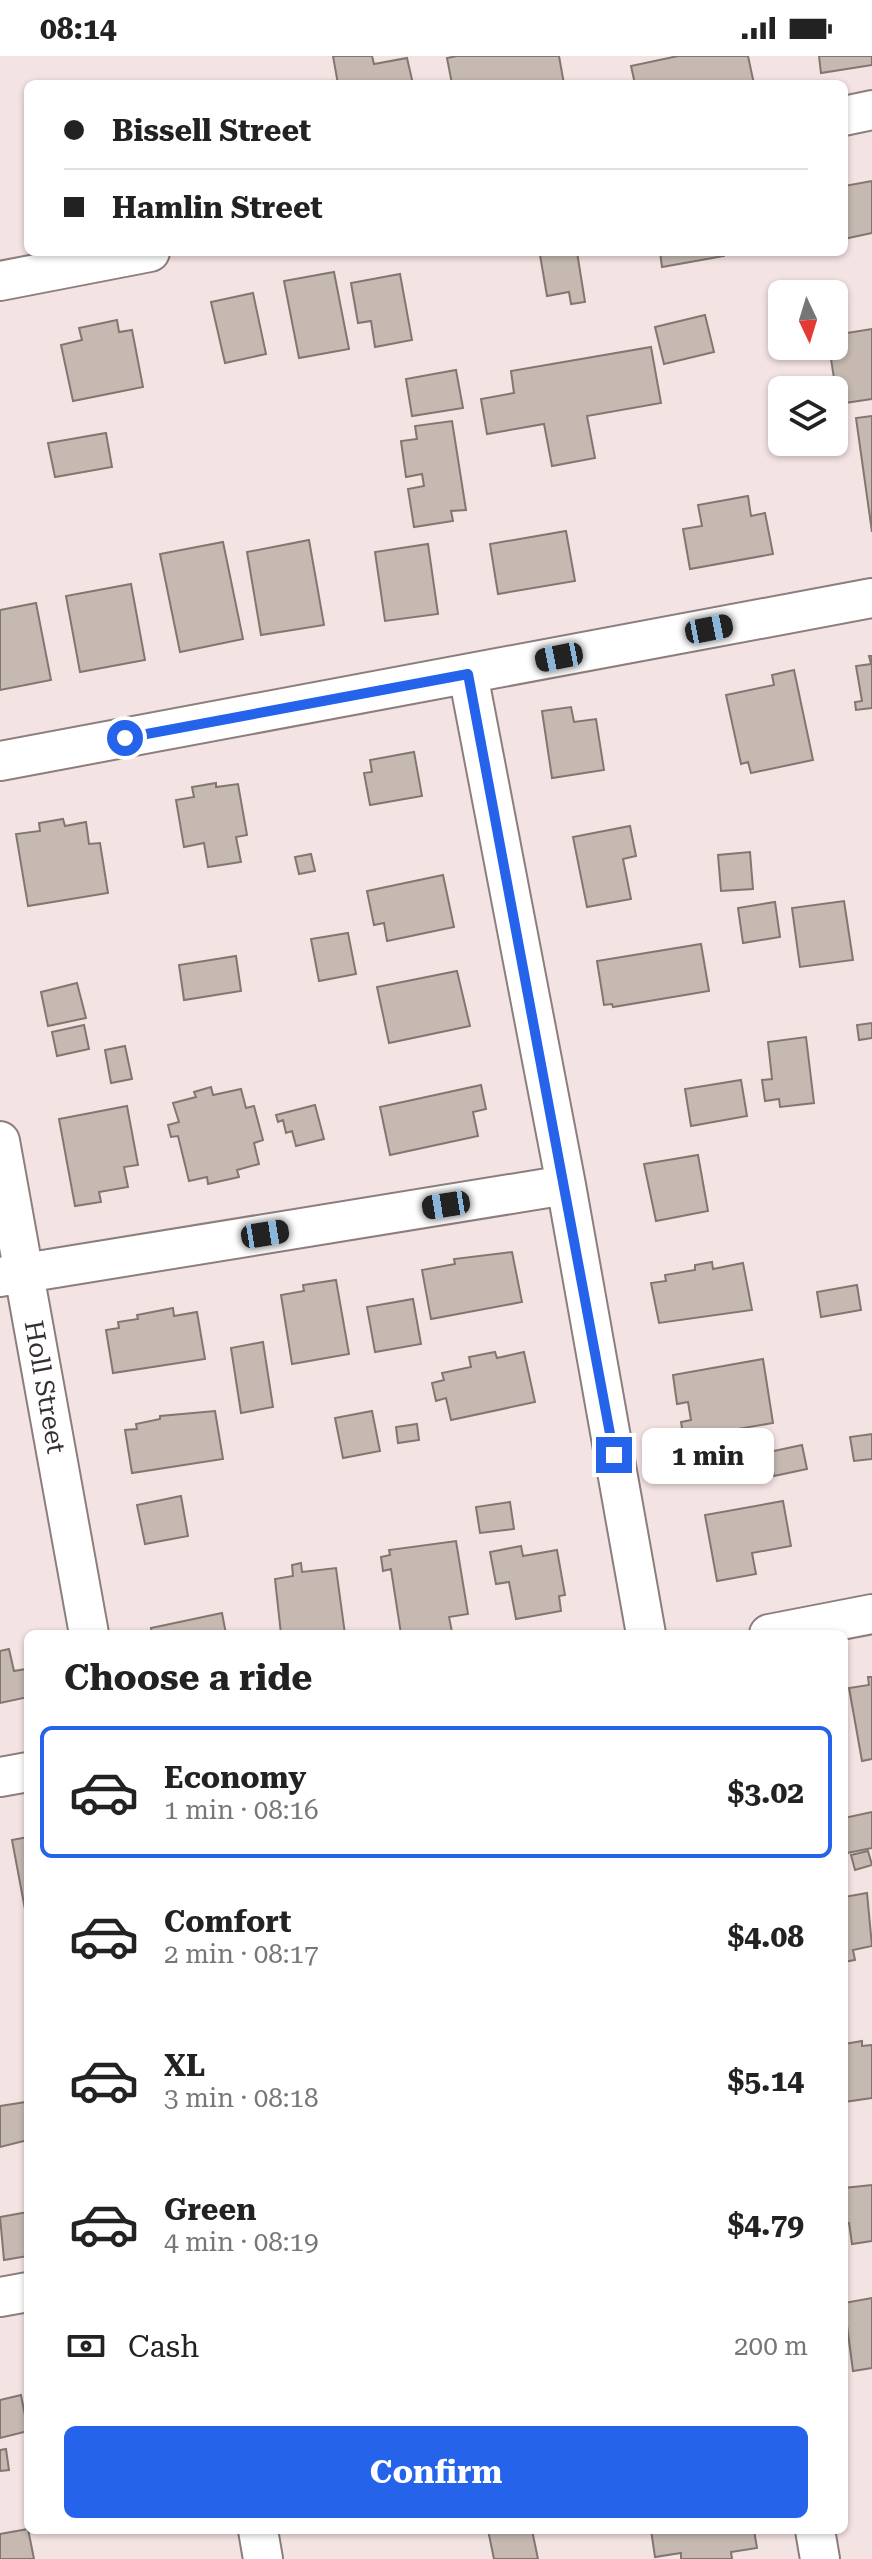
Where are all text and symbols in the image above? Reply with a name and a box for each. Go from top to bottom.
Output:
text: 08:14 [40,11,117,46]
text: Bissell Street [112,113,311,148]
text: Hamlin Street [112,190,323,225]
north arrow [768,280,848,360]
map controls [768,280,848,456]
button: layers [768,376,848,456]
car [683,613,735,645]
car [533,641,585,673]
route start [107,720,143,756]
car [420,1189,472,1221]
car [239,1218,291,1250]
street label: Holl Street [19,1318,72,1456]
callout: 1 min [642,1427,774,1483]
route end [596,1437,632,1473]
text: 1 min [672,1441,744,1471]
text: Choose a ride [64,1657,312,1699]
icon: car [68,1756,140,1828]
text: Economy [164,1760,306,1795]
text: $3.02 [727,1775,804,1810]
text: 1 min · 08:16 [164,1795,319,1825]
icon: car [68,1900,140,1972]
text: Comfort [164,1904,291,1939]
text: $4.08 [727,1919,804,1954]
text: 2 min · 08:17 [164,1939,319,1969]
icon: car [68,2044,140,2116]
text: XL [164,2048,205,2083]
text: $5.14 [727,2063,804,2098]
text: 3 min · 08:18 [164,2083,319,2113]
icon: car [68,2188,140,2260]
text: Green [164,2192,256,2227]
text: $4.79 [727,2207,804,2242]
text: 4 min · 08:19 [164,2227,319,2257]
icon: cash [64,2324,108,2368]
text: Cash [128,2329,199,2364]
text: 200 m [734,2331,808,2361]
button: Confirm [64,2426,808,2518]

